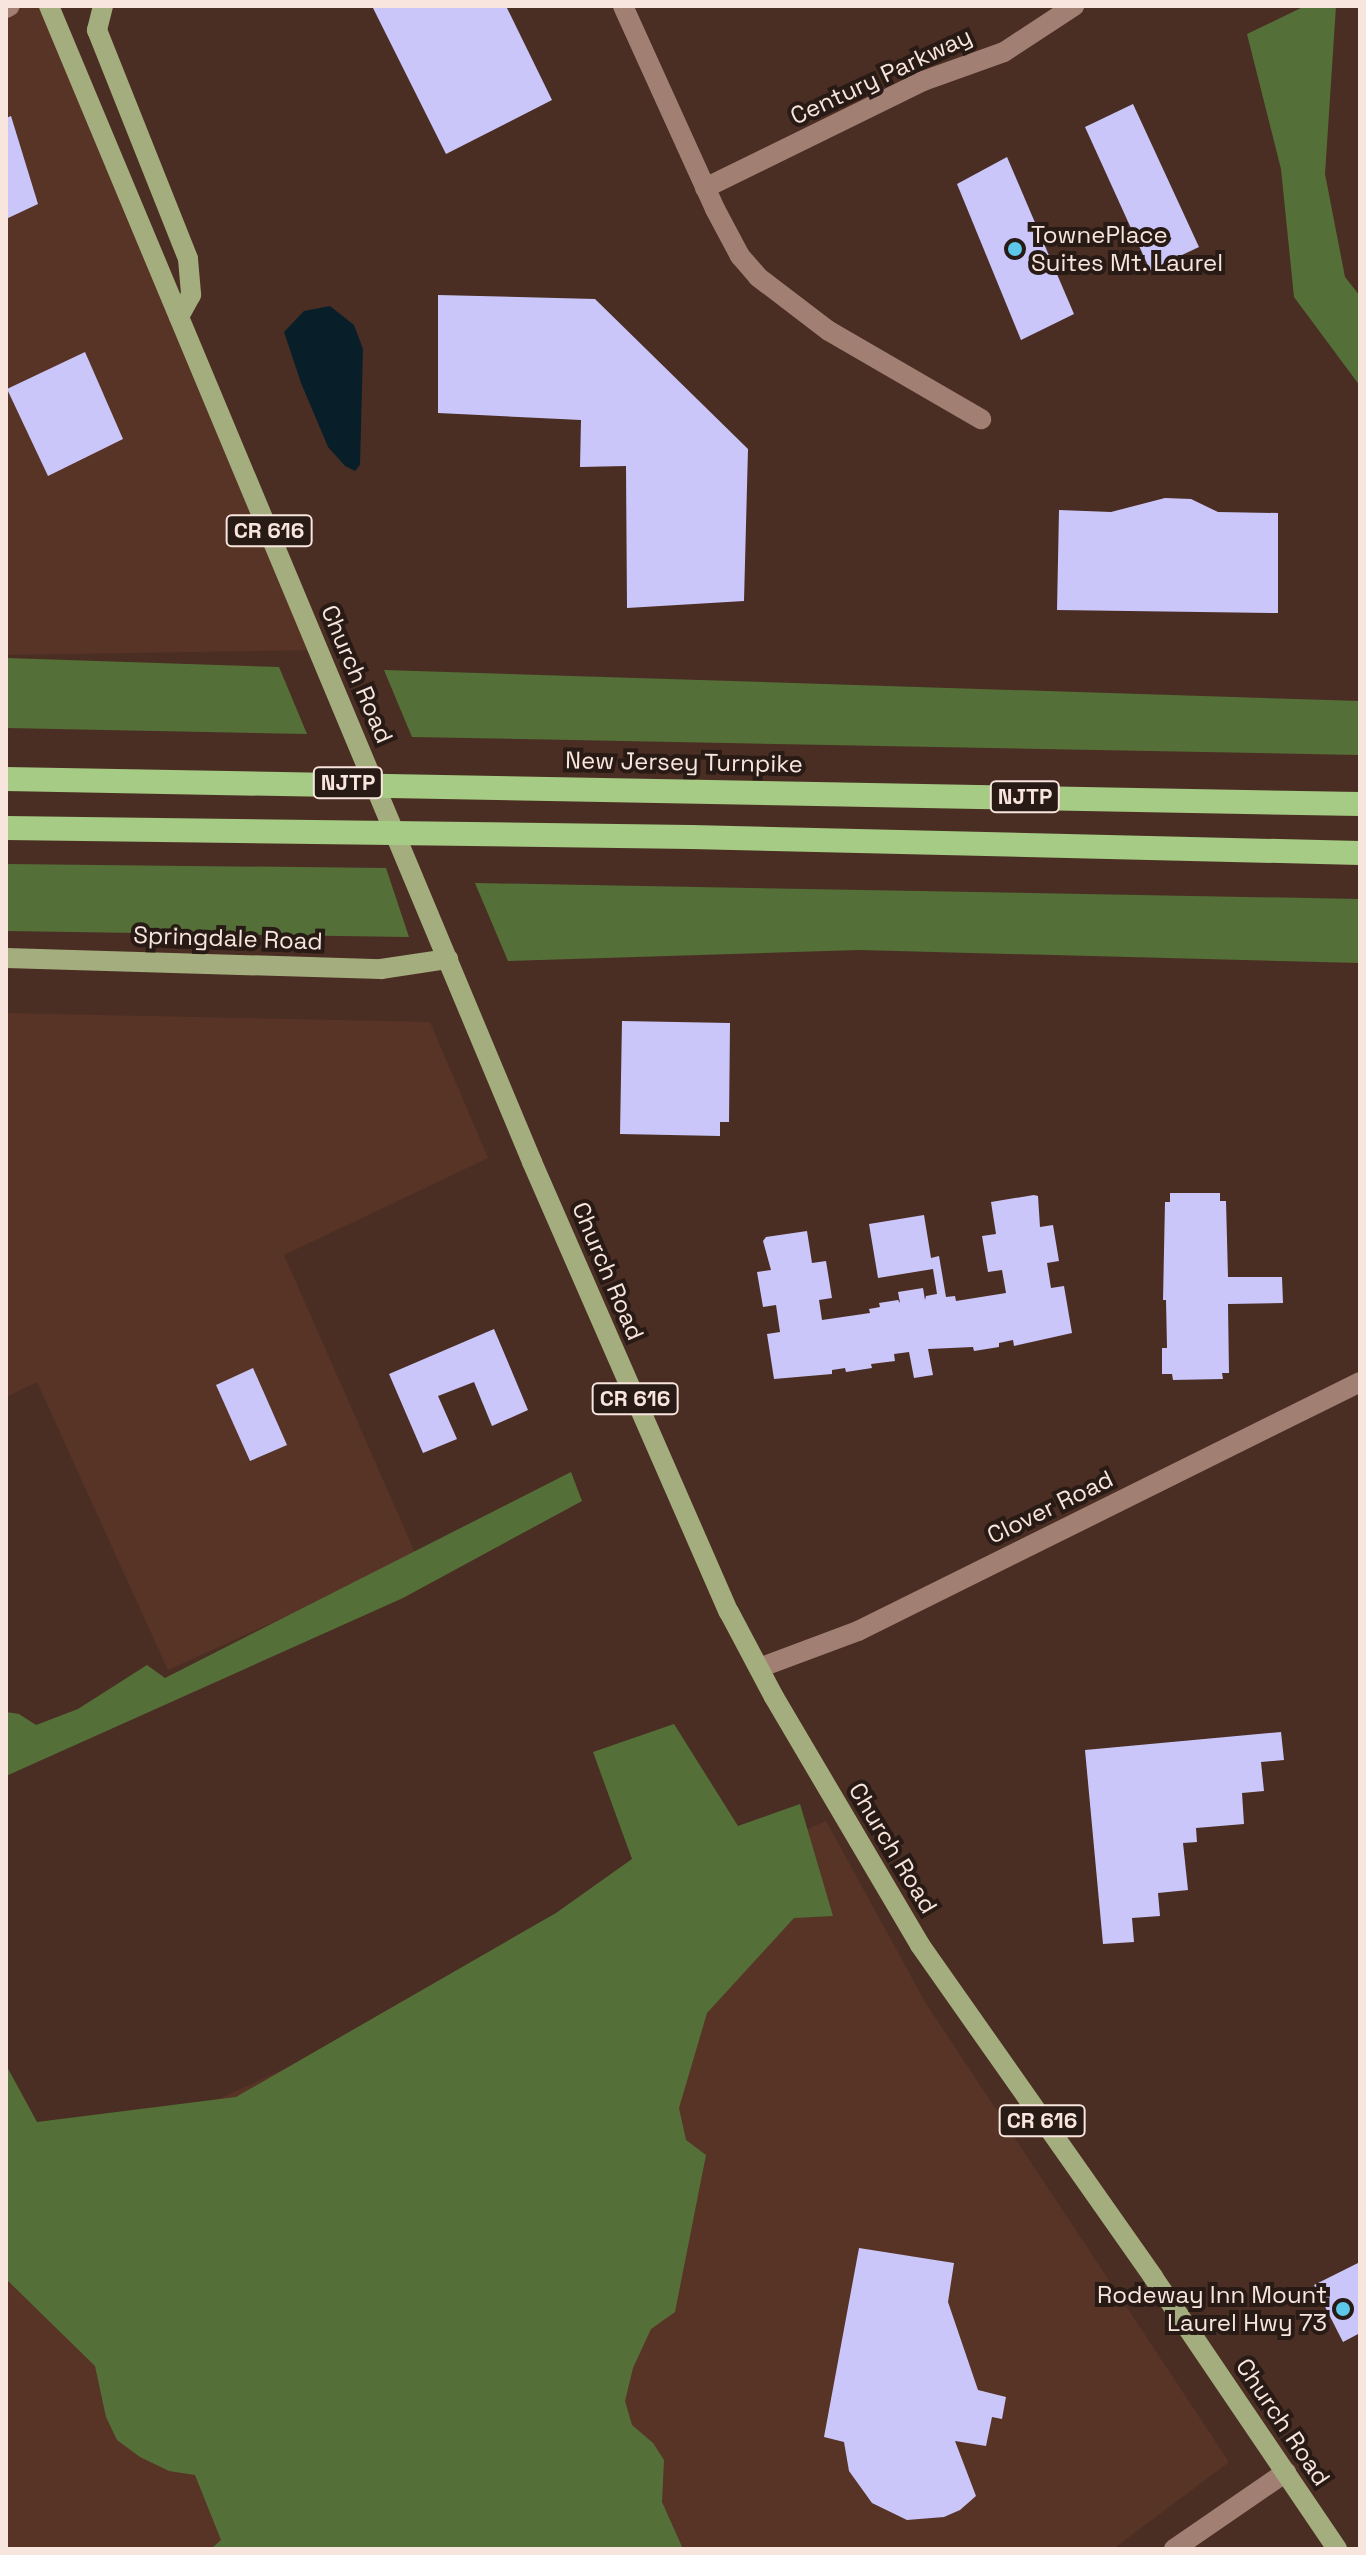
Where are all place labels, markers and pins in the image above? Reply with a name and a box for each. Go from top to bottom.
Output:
place label: TownePlace Suites Mt. Laurel [1031,221,1224,277]
marker: TownePlace Suites Mt. Laurel [1006,240,1024,258]
place label: Rodeway Inn Mount Laurel Hwy 73 [1097,2281,1327,2337]
marker: Rodeway Inn Mount Laurel Hwy 73 [1334,2300,1352,2318]

